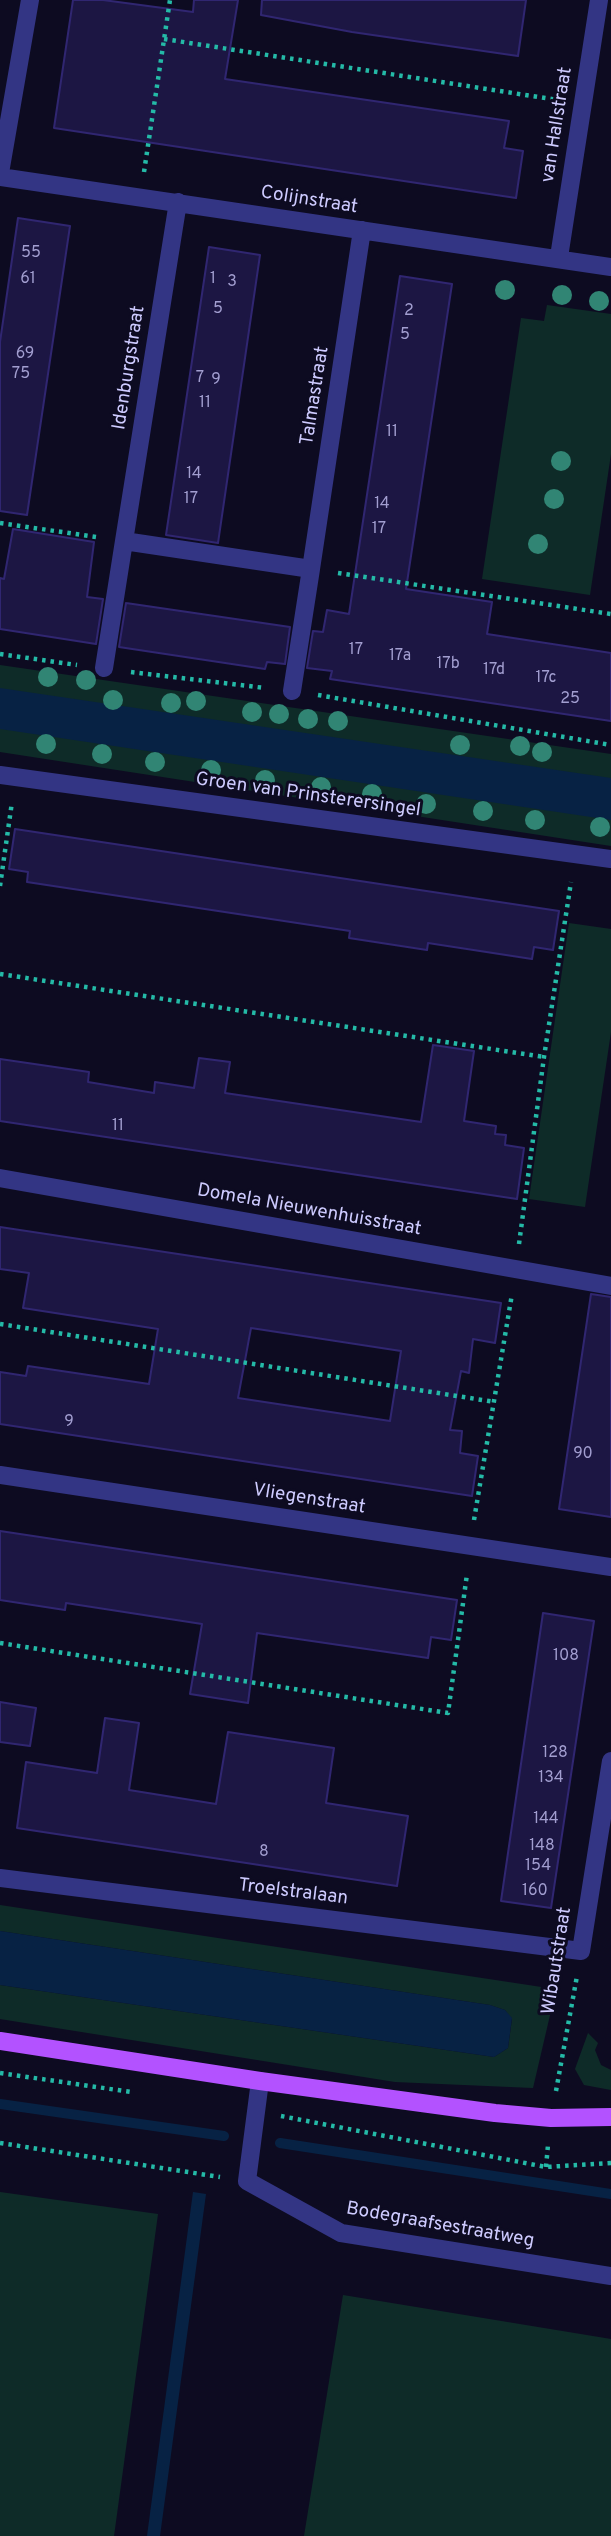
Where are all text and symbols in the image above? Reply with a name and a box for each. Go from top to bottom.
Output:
street label: van Hallstraat [538,66,578,184]
street label: Colijnstraat [259,182,359,220]
house number: 55 [21,244,41,264]
house number: 61 [20,270,36,290]
house number: 1 [210,270,216,290]
house number: 3 [227,273,237,293]
house number: 5 [213,300,223,320]
house number: 2 [404,302,414,322]
street label: Idenburgstraat [109,304,151,432]
house number: 5 [400,326,410,346]
house number: 69 [16,345,34,365]
street label: Talmastraat [297,345,335,447]
house number: 75 [12,365,30,385]
house number: 7 [196,369,204,389]
house number: 9 [211,371,221,391]
house number: 11 [199,394,211,414]
house number: 11 [386,423,398,443]
house number: 14 [186,465,202,485]
house number: 17 [184,490,198,510]
house number: 14 [374,495,390,515]
house number: 17 [372,520,386,540]
house number: 17 [349,641,363,661]
house number: 17a [389,647,411,667]
house number: 17b [436,655,460,675]
house number: 17d [483,661,505,681]
house number: 17c [536,669,556,689]
house number: 25 [560,690,580,710]
street label: Groen van Prinsterersingel [194,769,422,823]
house number: 11 [112,1117,124,1137]
street label: Domela Nieuwenhuisstraat [195,1180,423,1242]
house number: 9 [64,1413,74,1433]
house number: 90 [573,1445,593,1465]
street label: Vliegenstraat [251,1480,367,1520]
house number: 108 [553,1647,579,1667]
house number: 128 [542,1744,568,1764]
house number: 134 [538,1769,564,1789]
house number: 144 [533,1810,559,1830]
house number: 148 [529,1837,555,1857]
house number: 8 [259,1843,269,1863]
house number: 154 [525,1857,551,1877]
street label: Troelstralaan [237,1875,349,1911]
house number: 160 [522,1882,548,1902]
street label: Wibautstraat [538,1906,578,2016]
street label: Bodegraafsestraatweg [344,2198,536,2254]

